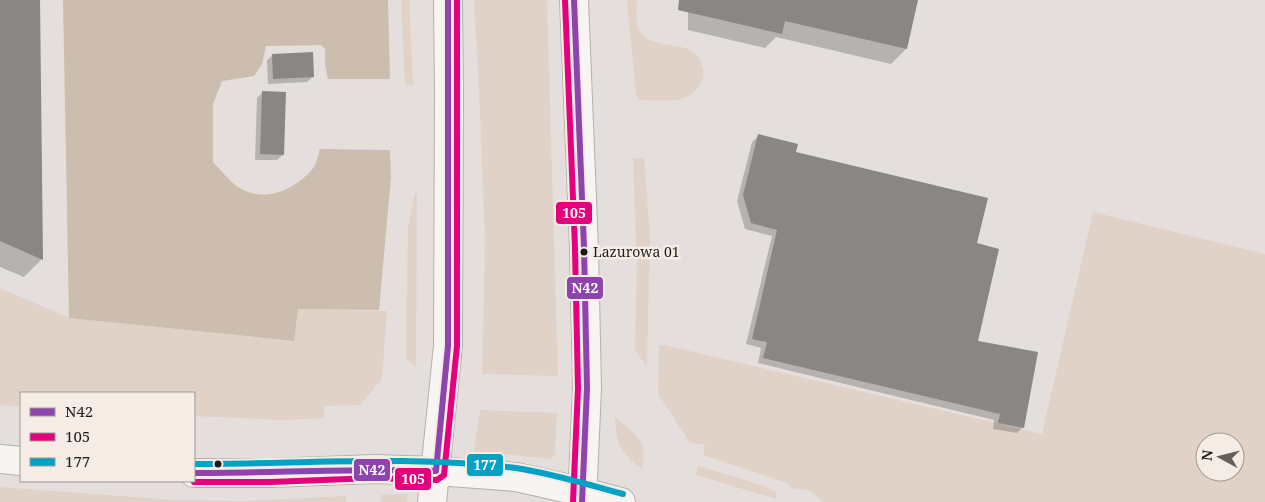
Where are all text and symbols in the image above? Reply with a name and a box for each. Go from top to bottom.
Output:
line badge: 105 [555,201,593,225]
text: 105 [562,203,586,222]
place label: Lazurowa 01 [593,242,680,261]
marker: Lazurowa 01 [579,247,589,257]
line badge: N42 [566,276,604,300]
text: N42 [572,278,599,297]
legend [20,392,195,482]
text: N42 [65,401,93,421]
text: 105 [65,426,90,446]
north arrow [1195,432,1245,482]
text: N [1196,449,1217,462]
text: 177 [65,451,90,471]
line badge: 177 [466,453,504,477]
text: 177 [473,455,497,474]
line badge: N42 [353,458,391,482]
unlabelled marker [213,459,223,469]
text: N42 [359,460,386,479]
line badge: 105 [394,467,432,491]
text: 105 [401,469,425,488]

